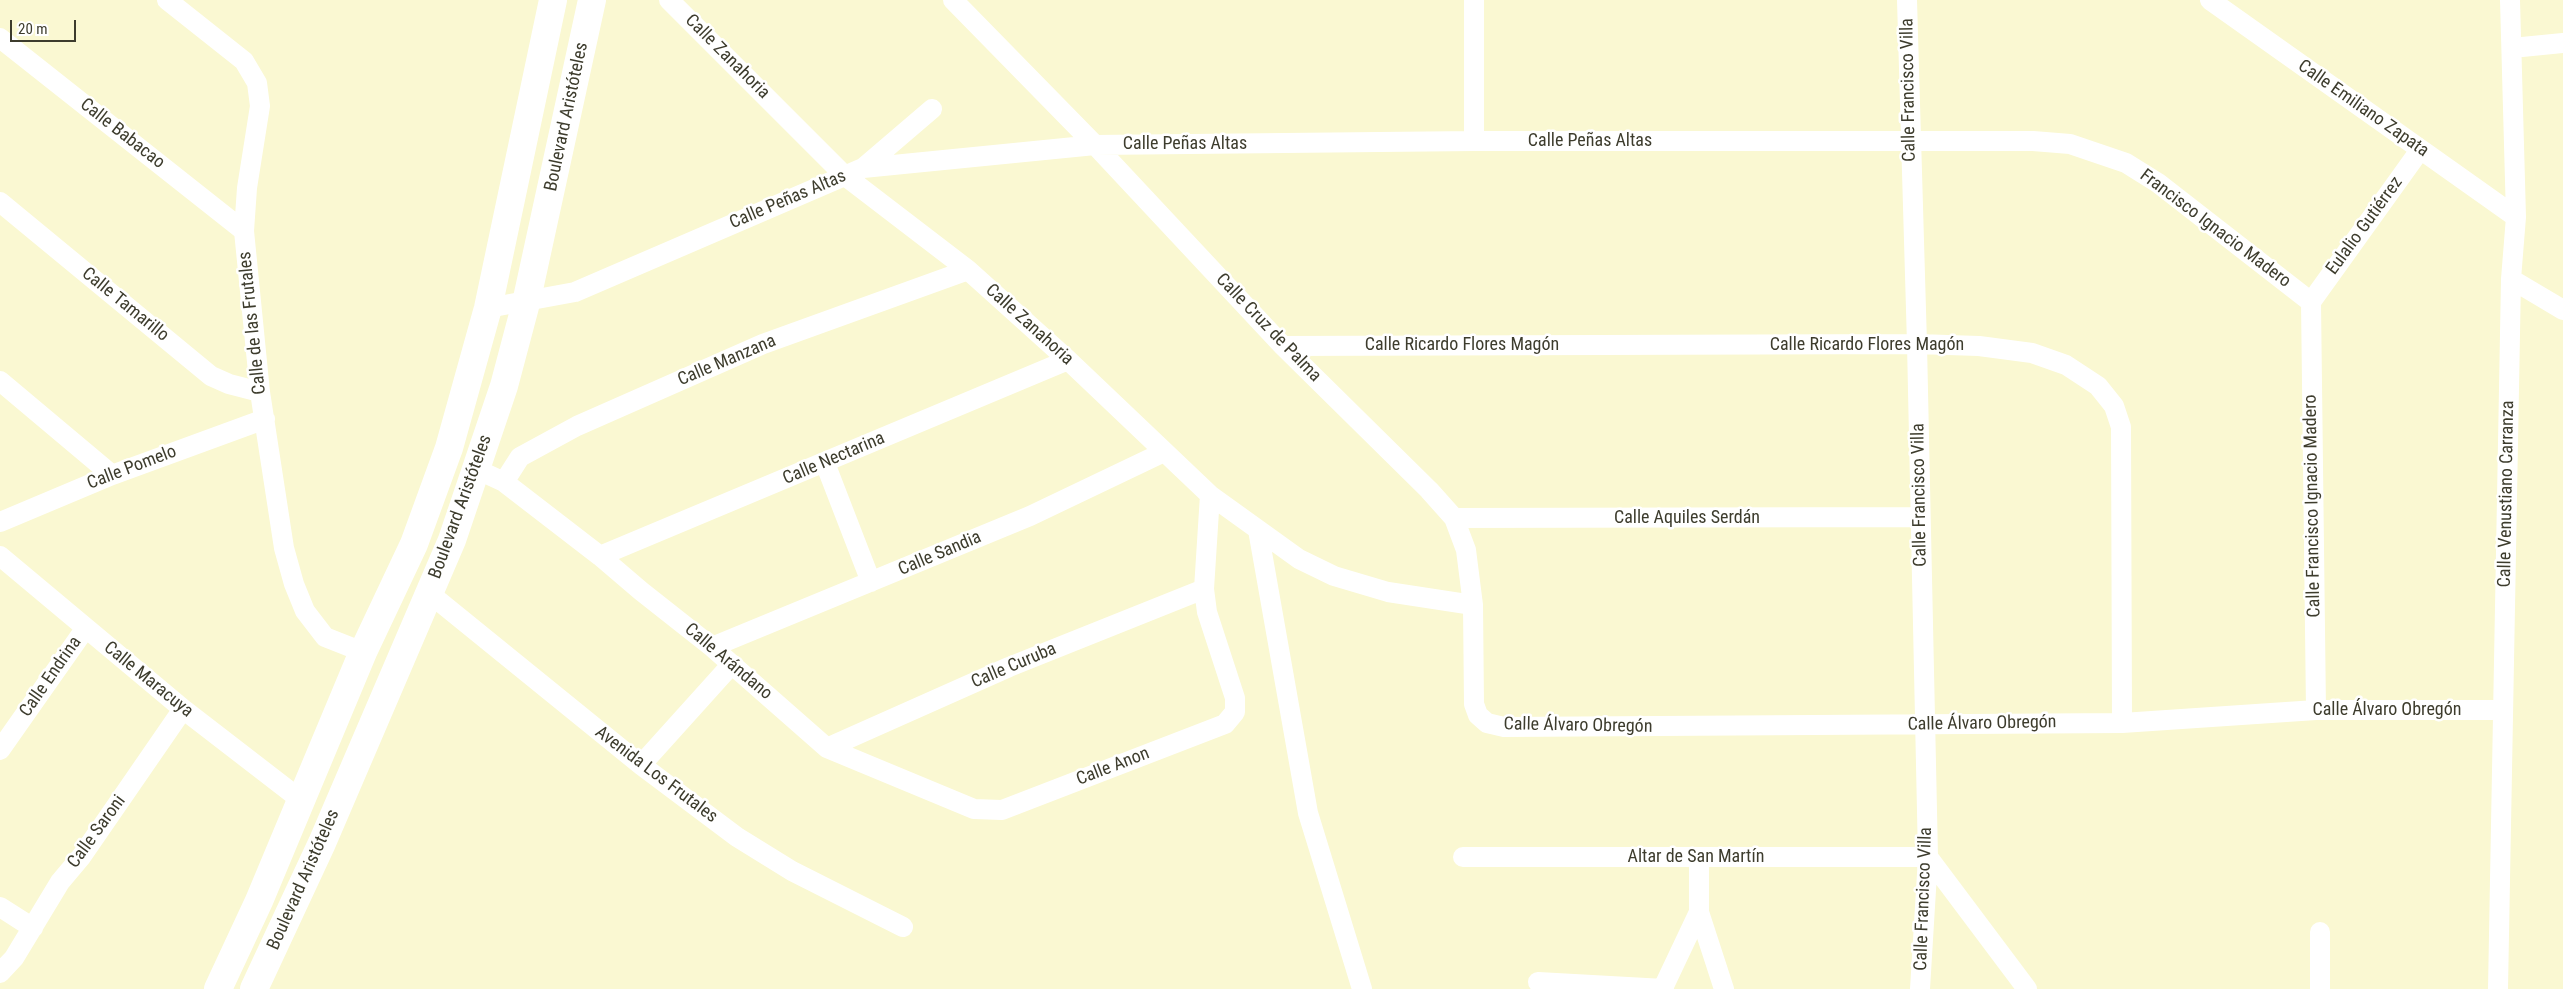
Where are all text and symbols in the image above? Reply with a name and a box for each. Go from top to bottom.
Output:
scale bar [12,10,79,42]
street label: Calle Zanahoria [680,10,774,104]
street label: Calle Francisco Villa [1897,18,1921,162]
text: 20 m [18,20,48,38]
street label: Boulevard Aristóteles [541,41,593,193]
street label: Calle Emiliano Zapata [2294,56,2432,162]
street label: Calle Babacao [75,94,169,174]
street label: Calle Peñas Altas [1528,130,1652,152]
street label: Calle Peñas Altas [1123,133,1247,155]
street label: Francisco Ignacio Madero [2135,165,2295,293]
street label: Calle Peñas Altas [727,166,849,234]
street label: Eulalio Gutiérrez [2322,173,2408,279]
street label: Calle de las Frutales [235,250,271,396]
street label: Calle Tamarillo [77,263,173,347]
street label: Calle Cruz de Palma [1211,269,1325,387]
street label: Calle Zanahoria [981,280,1077,370]
street label: Calle Manzana [675,331,779,391]
street label: Calle Ricardo Flores Magón [1365,334,1559,356]
street label: Calle Ricardo Flores Magón [1770,334,1964,356]
street label: Calle Francisco Ignacio Madero [2300,394,2326,618]
street label: Calle Venustiano Carranza [2495,400,2519,588]
street label: Calle Francisco Villa [1908,423,1932,567]
street label: Calle Nectarina [780,428,888,490]
street label: Boulevard Aristóteles [425,432,497,582]
street label: Calle Pomelo [84,441,180,495]
street label: Calle Aquiles Serdán [1614,507,1760,529]
street label: Calle Sandia [895,527,985,581]
street label: Calle Arándano [680,619,776,705]
street label: Calle Endrina [15,633,87,721]
street label: Calle Maracuya [99,637,197,723]
street label: Calle Curuba [968,638,1060,694]
street label: Calle Álvaro Obregón [2313,699,2461,721]
street label: Calle Álvaro Obregón [1907,712,2057,736]
street label: Calle Álvaro Obregón [1503,714,1653,738]
street label: Avenida Los Frutales [590,722,722,828]
street label: Calle Anon [1073,743,1153,791]
street label: Calle Saroni [63,791,131,873]
street label: Boulevard Aristóteles [263,806,345,954]
street label: Calle Francisco Villa [1911,827,1937,971]
street label: Altar de San Martín [1628,846,1764,868]

